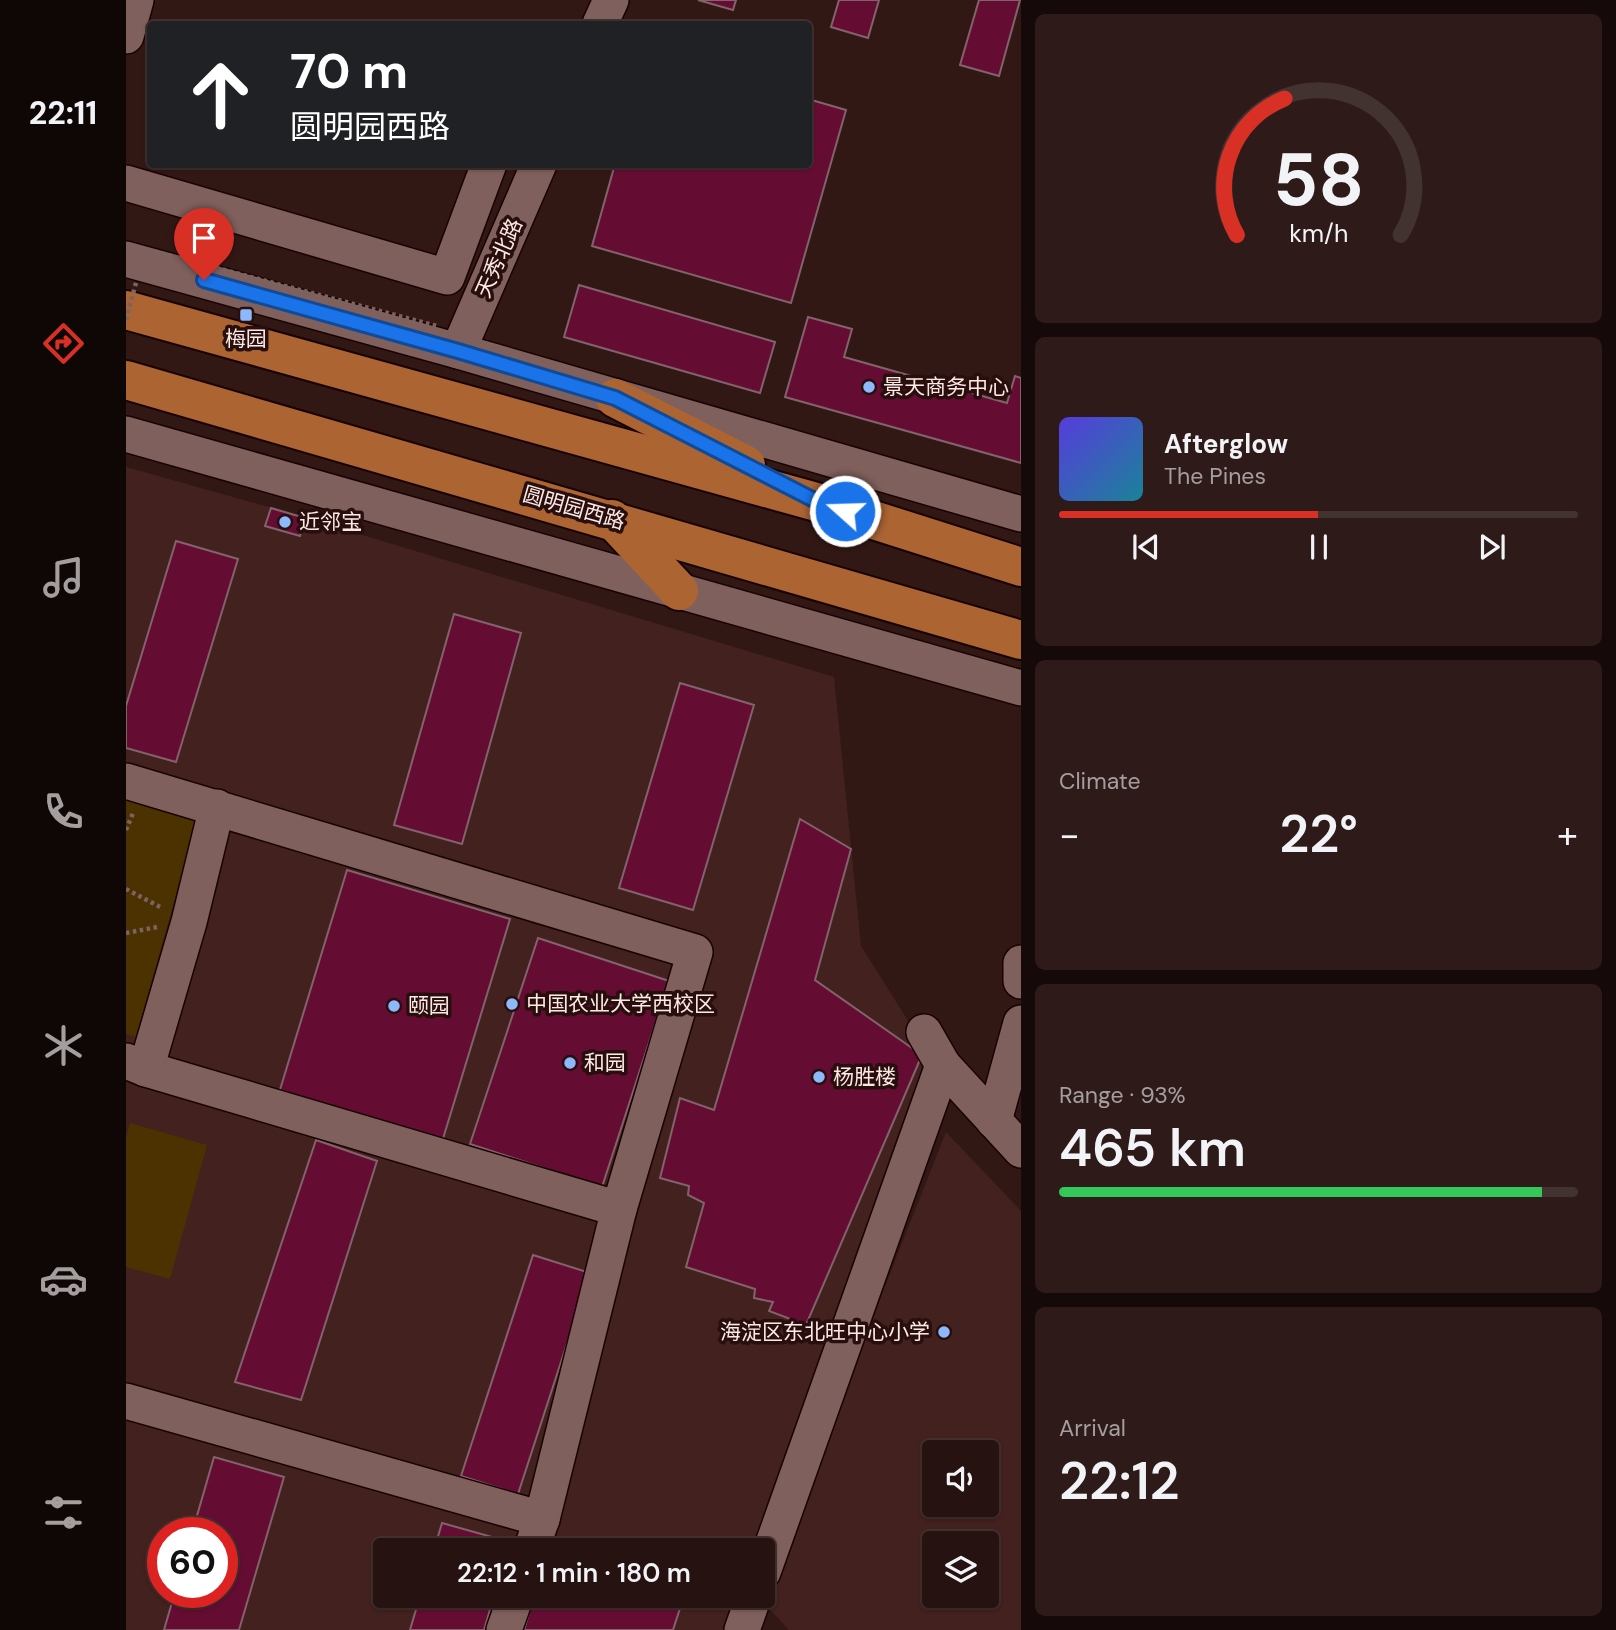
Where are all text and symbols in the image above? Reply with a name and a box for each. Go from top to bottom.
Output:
text: 70 m [290,39,408,103]
icon: ahead [175,49,266,140]
text: 22:11 [29,92,97,134]
text: 圆明园西路 [290,106,450,148]
text: 58 [1273,133,1364,228]
pin [174,208,234,280]
street label: 天秀北路 [469,214,529,302]
text: km/h [1289,216,1348,249]
icon: arrive [185,219,223,257]
marker: 梅园 [238,307,254,323]
icon: directions [39,319,88,368]
place label: 梅园 [225,325,267,353]
place label: 景天商务中心 [883,373,1009,401]
marker: 景天商务中心 [861,379,877,395]
text: Afterglow [1164,427,1288,461]
text: The Pines [1164,461,1266,491]
position arrow [808,474,882,548]
street label: 圆明园西路 [520,480,628,536]
place label: 近邻宝 [299,508,362,536]
marker: 近邻宝 [277,514,293,530]
icon: previous [1127,528,1165,566]
icon: pause [1300,528,1338,566]
icon: next [1473,528,1511,566]
icon: music [39,553,88,602]
text: Climate [1059,766,1141,796]
icon: phone [39,787,88,836]
text: 22° [1279,800,1358,868]
text: − [1059,810,1080,860]
text: + [1557,810,1578,860]
place label: 中国农业大学西校区 [526,990,715,1018]
place label: 颐园 [408,992,450,1020]
marker: 中国农业大学西校区 [504,996,520,1012]
marker: 颐园 [386,998,402,1014]
icon: climate [39,1021,88,1070]
place label: 和园 [584,1049,626,1077]
marker: 和园 [562,1055,578,1071]
place label: 杨胜楼 [833,1063,896,1091]
marker: 杨胜楼 [811,1069,827,1085]
text: Range · 93% [1059,1080,1186,1110]
text: 465 km [1059,1114,1246,1182]
icon: car [39,1255,88,1304]
place label: 海淀区东北旺中心小学 [720,1318,930,1346]
marker: 海淀区东北旺中心小学 [936,1324,952,1340]
text: Arrival [1059,1413,1126,1443]
map controls [922,1440,999,1608]
button: sound [922,1440,999,1517]
text: 22:12 [1059,1447,1180,1515]
icon: filters [39,1488,88,1537]
speed limit sign: 60 [147,1517,238,1608]
button: layers [922,1531,999,1608]
text: 22:12 · 1 min · 180 m [457,1556,691,1590]

